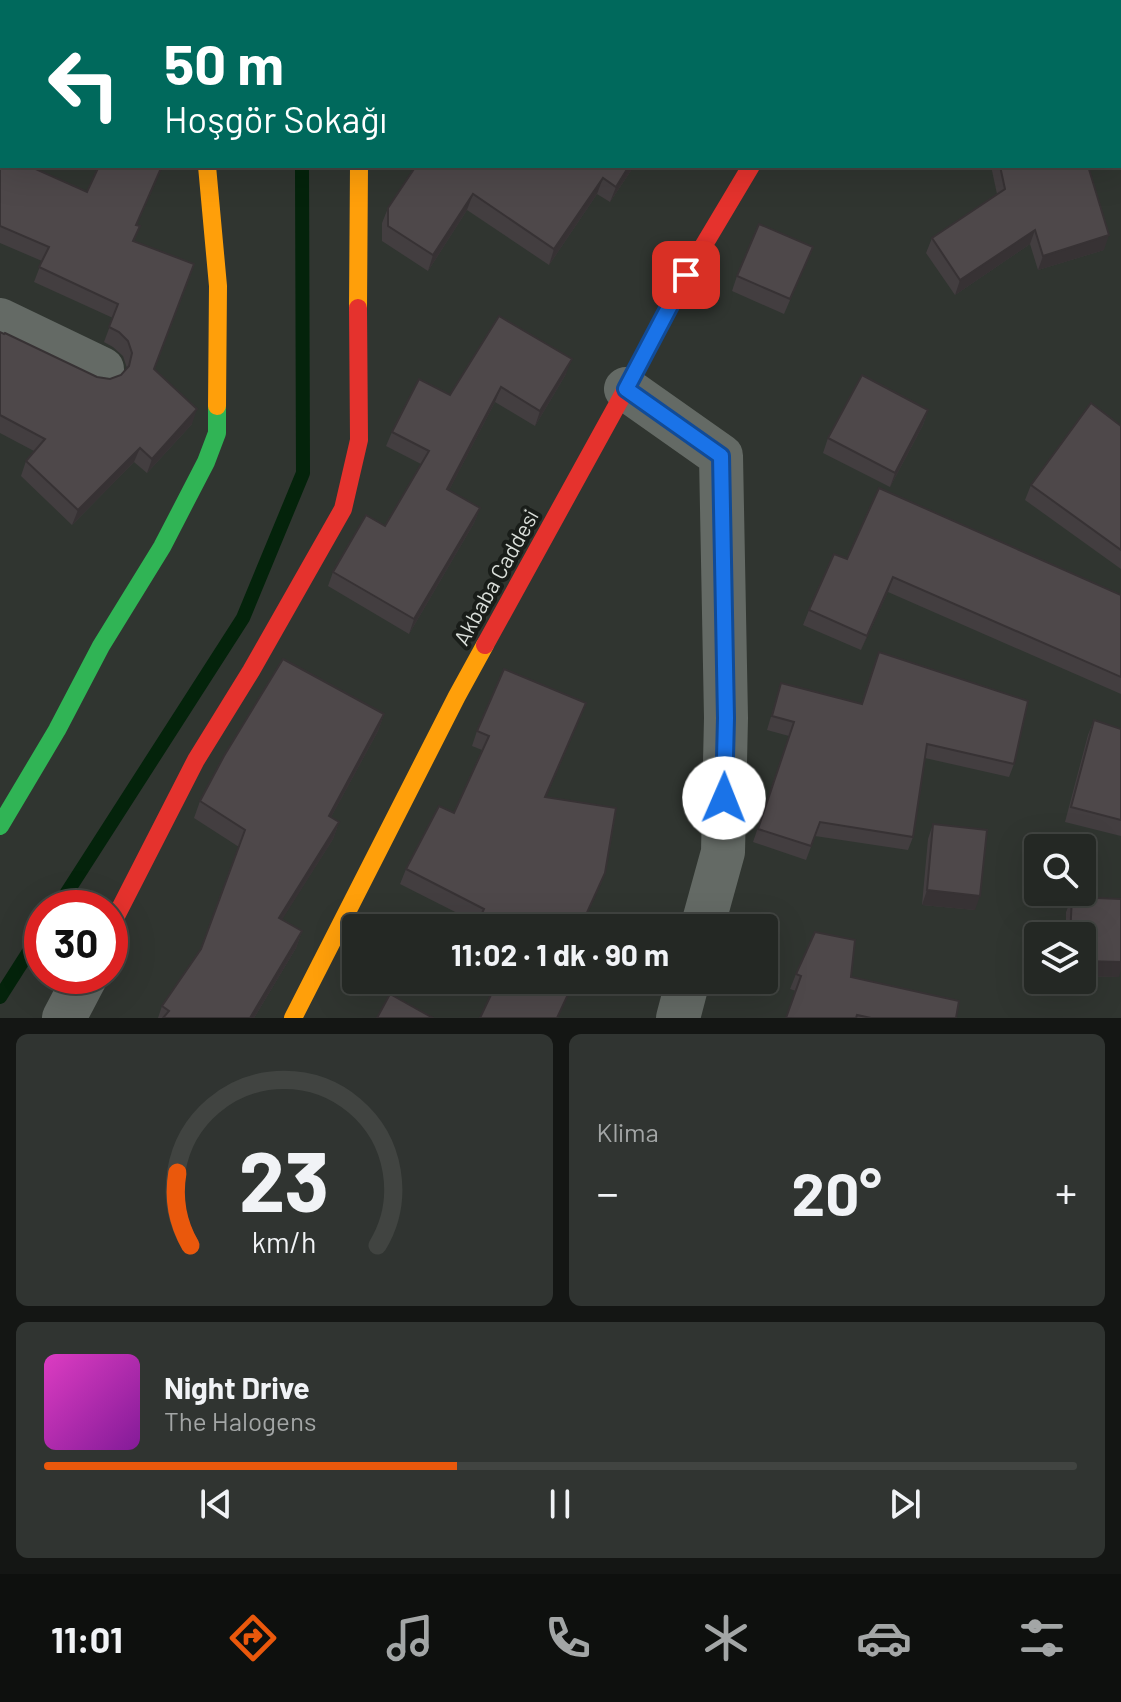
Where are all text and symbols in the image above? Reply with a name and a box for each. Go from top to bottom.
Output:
text: 50 m [164,29,284,96]
icon: left [32,32,136,136]
text: Hoşgör Sokağı [164,97,387,140]
pin [652,241,720,309]
icon: arrive [664,253,708,297]
street label: Akbaba Caddesi [447,505,543,649]
position arrow [682,756,766,840]
map controls [1024,834,1096,994]
button: search [1024,834,1096,906]
speed limit sign: 30 [24,890,128,994]
button: layers [1024,922,1096,994]
text: 11:02 · 1 dk · 90 m [451,936,669,972]
text: Klima [597,1116,659,1147]
text: 23 [239,1129,329,1229]
text: 20° [792,1156,882,1228]
text: − [597,1165,619,1218]
text: + [1055,1165,1077,1218]
text: km/h [252,1224,317,1259]
text: Night Drive [164,1369,310,1405]
text: The Halogens [164,1405,316,1436]
icon: previous [194,1482,238,1526]
icon: pause [538,1482,582,1526]
icon: next [883,1482,927,1526]
icon: directions [225,1610,281,1666]
icon: music [382,1610,438,1666]
icon: phone [540,1610,596,1666]
icon: climate [698,1610,754,1666]
icon: car [856,1610,912,1666]
icon: filters [1014,1610,1070,1666]
text: 11:01 [51,1617,123,1660]

